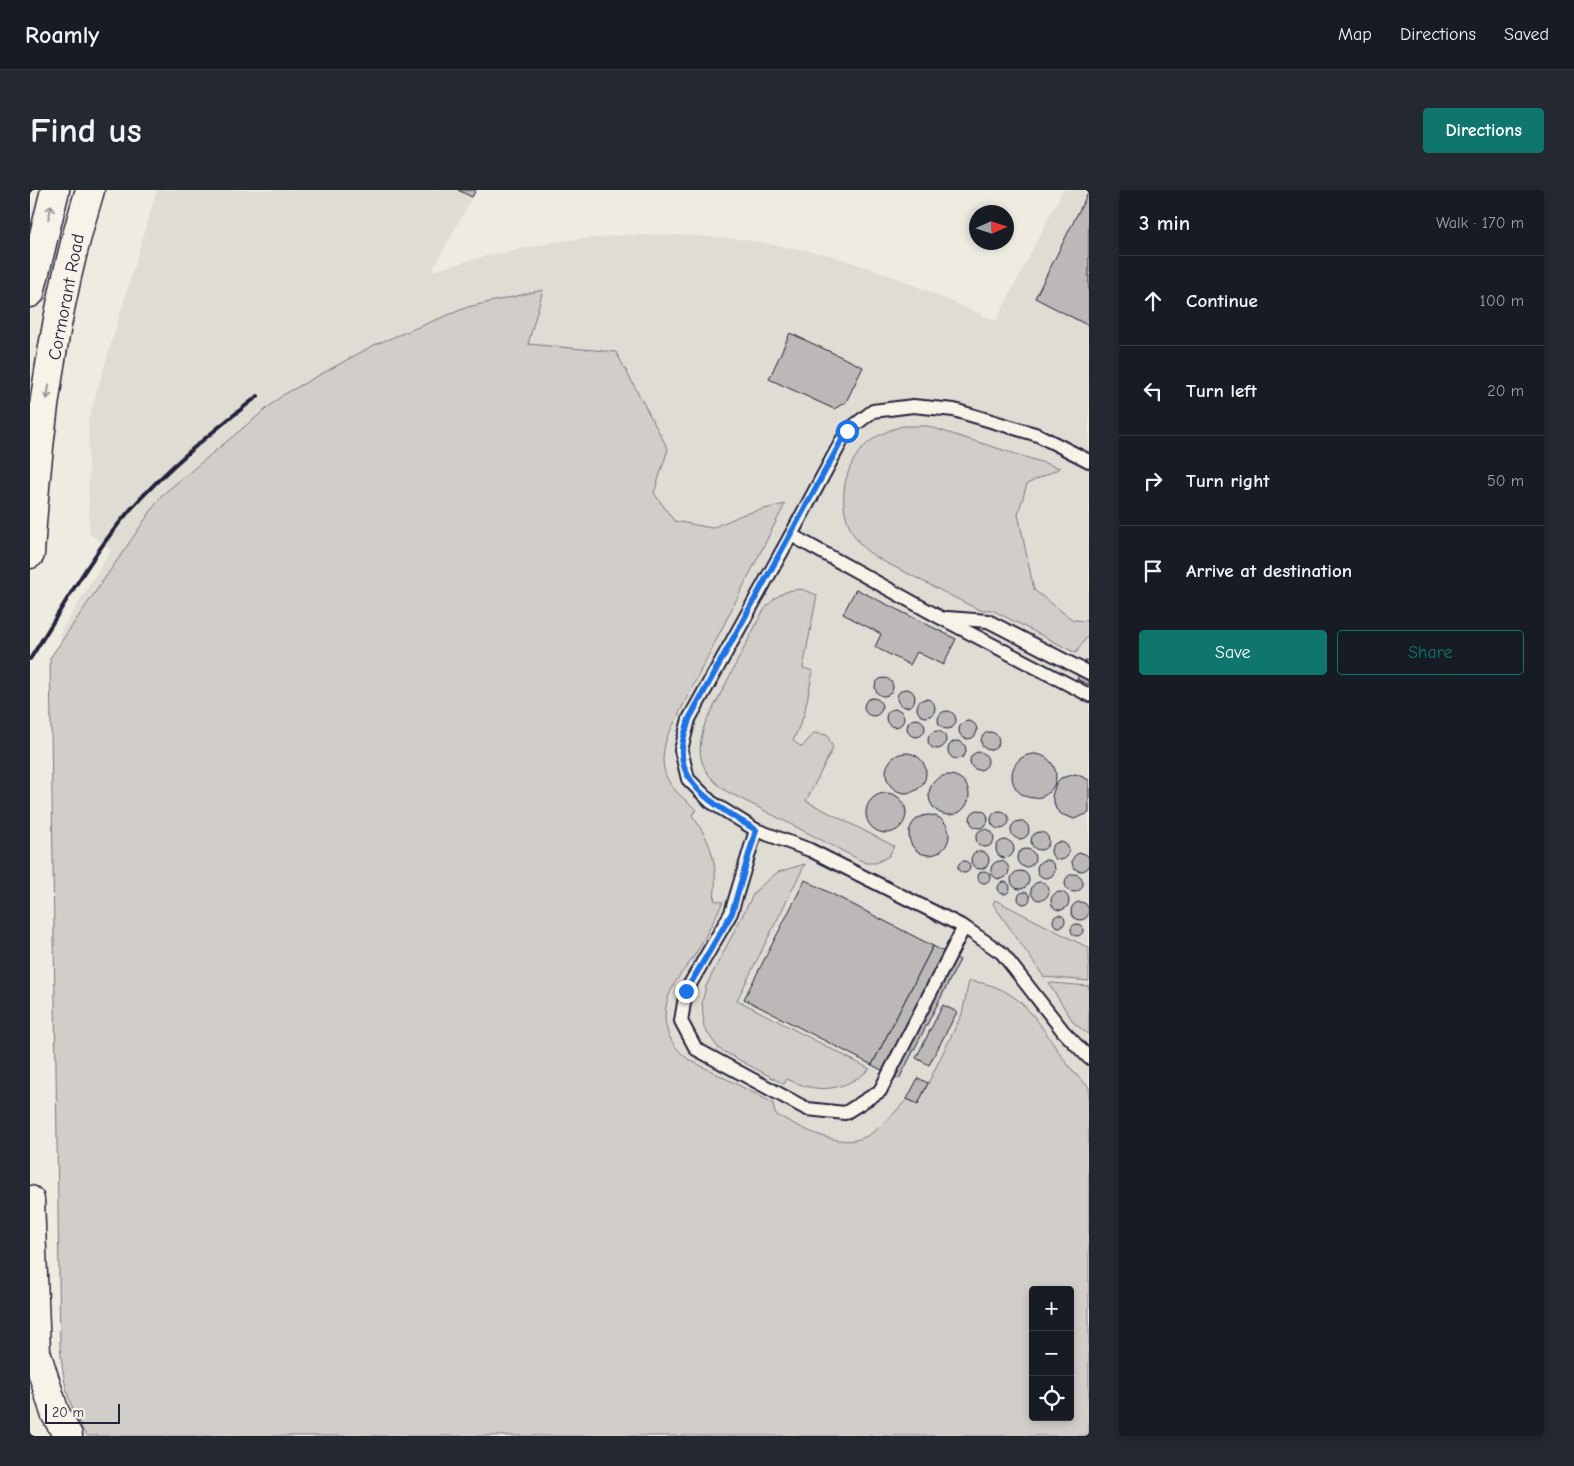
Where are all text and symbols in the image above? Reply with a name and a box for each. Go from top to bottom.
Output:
text: Roamly [25,21,99,49]
text: Map [1338,24,1372,45]
text: Directions [1400,24,1476,45]
text: Saved [1504,24,1549,45]
button: Directions [1423,108,1544,153]
text: Find us [30,110,142,151]
one-way arrow [46,204,55,220]
north arrow [969,205,1014,250]
text: 3 min [1139,211,1190,235]
text: Walk · 170 m [1436,214,1524,232]
street label: Cormorant Road [44,232,89,362]
icon: ahead [1139,287,1167,315]
text: Continue [1186,290,1258,312]
text: 100 m [1480,292,1524,310]
icon: left [1139,377,1167,405]
text: Turn left [1186,380,1257,402]
text: 20 m [1487,382,1524,400]
one-way arrow [42,383,52,399]
route start [836,420,859,443]
icon: right [1139,467,1167,495]
text: Turn right [1186,470,1270,492]
text: 50 m [1487,472,1524,490]
icon: arrive [1139,557,1167,585]
text: Arrive at destination [1186,560,1352,582]
button: Save [1139,630,1327,675]
button: Share [1337,630,1524,675]
route end [675,980,698,1003]
map controls [1029,1286,1074,1421]
button: + [1029,1286,1074,1331]
button: − [1029,1331,1074,1376]
button: locate [1029,1376,1074,1421]
scale bar [45,1401,120,1424]
text: 20 m [52,1404,84,1421]

